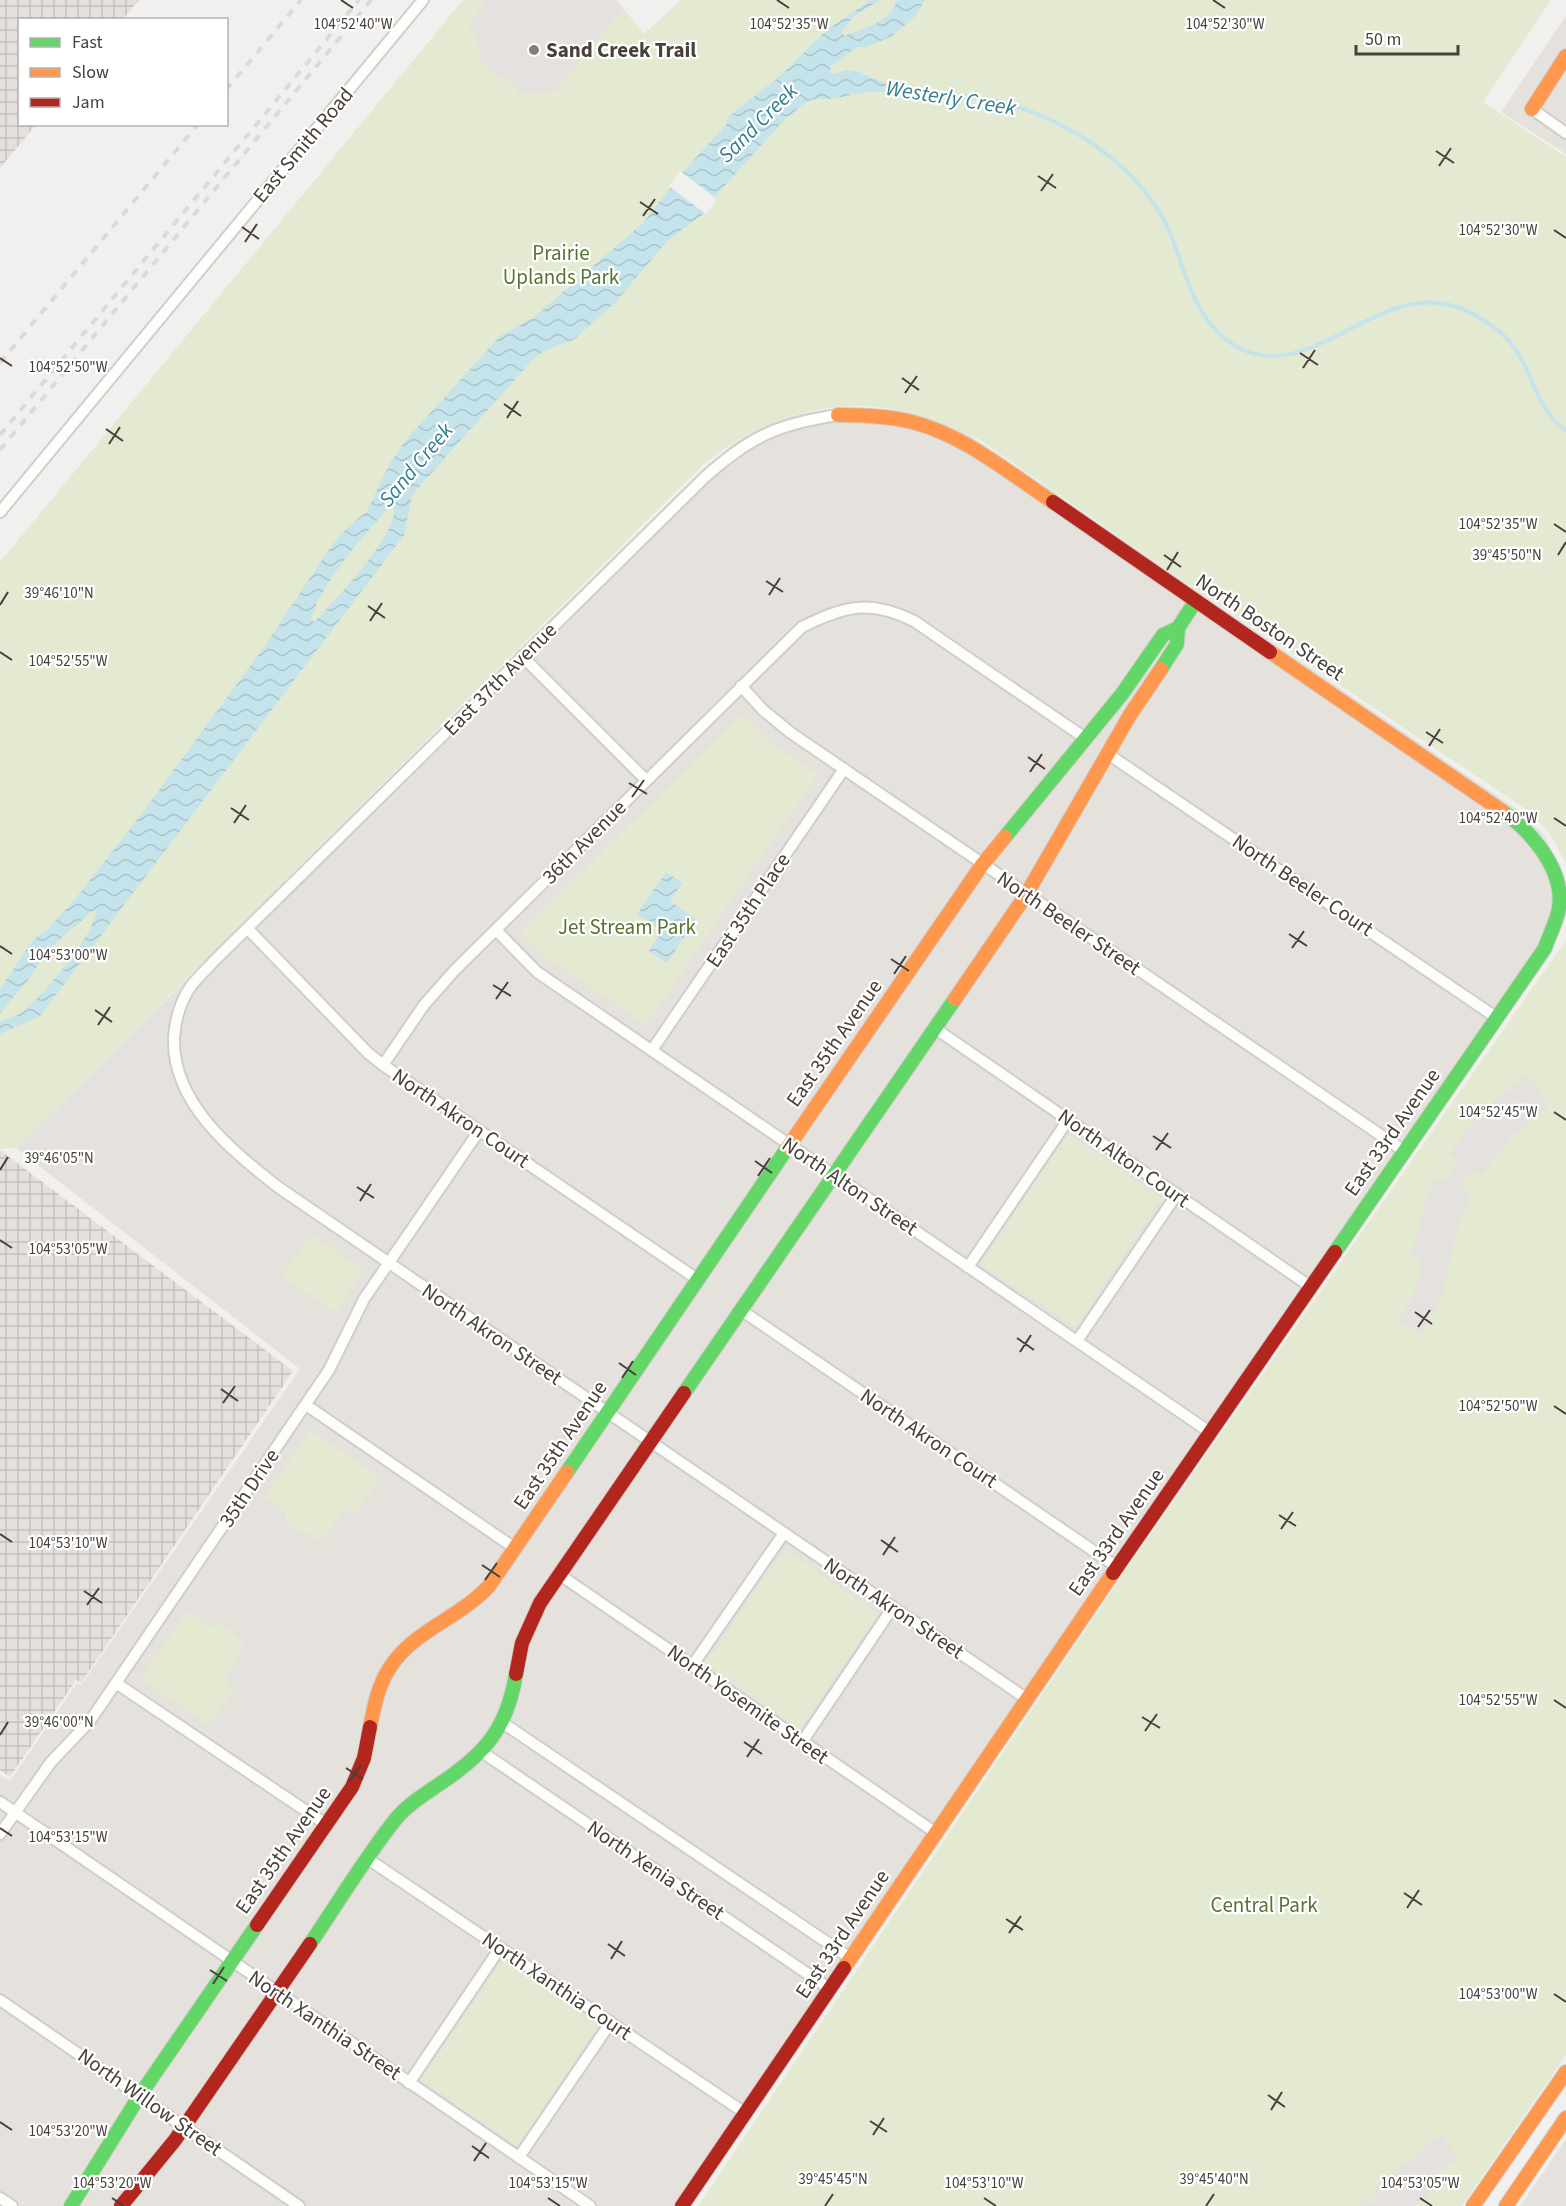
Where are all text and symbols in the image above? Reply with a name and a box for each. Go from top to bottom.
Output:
text: 104°52'40"W [313,14,393,35]
text: 104°52'35"W [749,14,829,35]
text: 104°52'30"W [1185,14,1265,35]
legend [18,18,228,126]
scale bar [1356,18,1458,56]
text: 50 m [1365,27,1401,52]
text: Fast [72,30,103,55]
place label: Sand Creek Trail [546,35,696,65]
marker: Sand Creek Trail [527,43,541,57]
text: Slow [72,60,109,85]
water label: Westerly Creek [884,72,1019,124]
water label: Sand Creek [711,75,806,170]
street label: East Smith Road [246,81,360,209]
text: Jam [72,90,105,115]
text: 104°52'30"W [1458,220,1538,241]
park label: Prairie Uplands Park [503,238,620,292]
text: 104°52'50"W [28,357,108,378]
water label: Sand Creek [371,415,461,514]
text: 104°52'35"W [1458,514,1538,535]
text: 39°45'50"N [1472,545,1542,566]
street label: North Boston Street [1190,566,1350,688]
text: 39°46'10"N [24,583,94,604]
street label: East 37th Avenue [436,615,564,743]
text: 104°52'55"W [28,651,108,672]
street label: 36th Avenue [535,793,633,891]
text: 104°52'40"W [1458,808,1538,829]
street label: North Beeler Court [1226,827,1380,943]
street label: East 35th Place [699,847,797,973]
street label: North Beeler Street [991,864,1147,982]
park label: Jet Stream Park [558,912,697,942]
text: 104°53'00"W [28,945,108,966]
street label: East 35th Avenue [779,973,889,1113]
street label: North Akron Court [386,1061,536,1175]
street label: East 33rd Avenue [1337,1062,1447,1202]
street label: North Alton Court [1052,1101,1196,1215]
text: 104°52'45"W [1458,1102,1538,1123]
street label: North Alton Street [776,1129,924,1243]
text: 39°46'05"N [24,1148,94,1169]
text: 104°53'05"W [28,1239,108,1260]
street label: North Akron Street [416,1276,568,1392]
street label: East 35th Avenue [506,1375,614,1515]
street label: North Akron Court [854,1381,1004,1495]
text: 104°52'50"W [1458,1396,1538,1417]
street label: 35th Drive [212,1443,286,1533]
street label: East 33rd Avenue [1061,1462,1171,1602]
text: 104°53'10"W [28,1533,108,1554]
street label: North Akron Street [818,1550,970,1666]
street label: North Yosemite Street [661,1637,835,1771]
text: 104°52'55"W [1458,1690,1538,1711]
text: 39°46'00"N [24,1712,94,1733]
street label: East 35th Avenue [228,1780,338,1920]
street label: North Xenia Street [581,1813,731,1927]
text: 104°53'15"W [28,1827,108,1848]
street label: East 33rd Avenue [788,1863,896,2005]
park label: Central Park [1210,1890,1318,1920]
street label: North Xanthia Court [476,1925,638,2047]
street label: North Xanthia Street [243,1963,407,2087]
text: 104°53'00"W [1458,1984,1538,2005]
street label: North Willow Street [72,2041,228,2163]
text: 104°53'20"W [28,2121,108,2142]
text: 39°45'45"N [798,2169,868,2190]
text: 39°45'40"N [1179,2169,1249,2190]
text: 104°53'20"W [72,2173,152,2194]
text: 104°53'15"W [508,2173,588,2194]
text: 104°53'10"W [944,2173,1024,2194]
text: 104°53'05"W [1380,2173,1460,2194]

